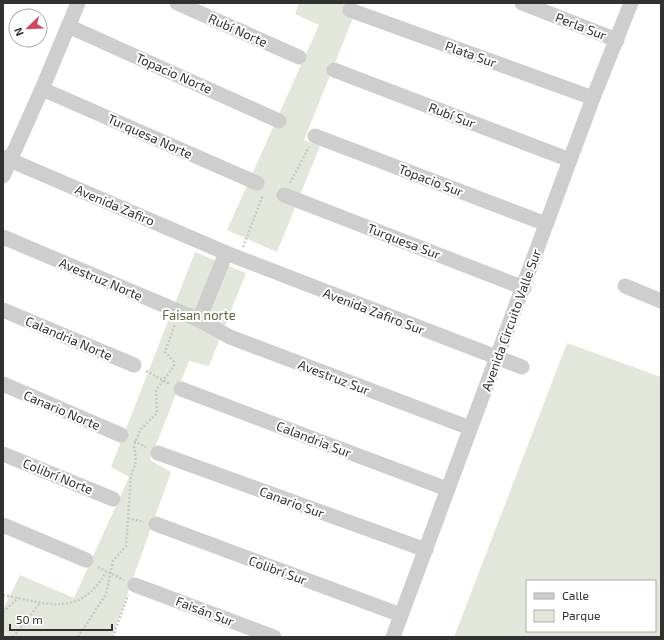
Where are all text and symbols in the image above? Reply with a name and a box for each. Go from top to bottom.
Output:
north arrow [8,8,48,48]
street label: Perla Sur [553,9,609,43]
street label: Rubí Norte [206,10,270,50]
text: N [11,26,26,38]
street label: Plata Sur [443,37,499,71]
street label: Topacio Norte [133,49,215,97]
street label: Rubí Sur [426,99,478,131]
street label: Turquesa Norte [105,110,195,162]
street label: Topacio Sur [396,160,466,200]
street label: Avenida Zafiro [73,181,157,229]
street label: Turquesa Sur [365,220,443,262]
street label: Avenida Circuito Valle Sur [478,247,544,393]
street label: Avestruz Norte [57,254,145,304]
street label: Avenida Zafiro Sur [321,284,427,338]
park label: Faisan norte [162,307,236,323]
street label: Calandria Norte [23,313,115,363]
street label: Avestruz Sur [296,356,372,398]
street label: Canario Norte [21,387,103,433]
street label: Calandria Sur [274,417,354,461]
street label: Colibrí Norte [21,455,95,497]
street label: Canario Sur [257,483,327,521]
street label: Colibrí Sur [247,552,309,588]
legend [526,580,656,632]
text: Calle [562,588,589,602]
street label: Faisán Sur [174,593,236,629]
scale bar [10,606,112,632]
text: Parque [562,608,600,622]
text: 50 m [16,612,43,626]

